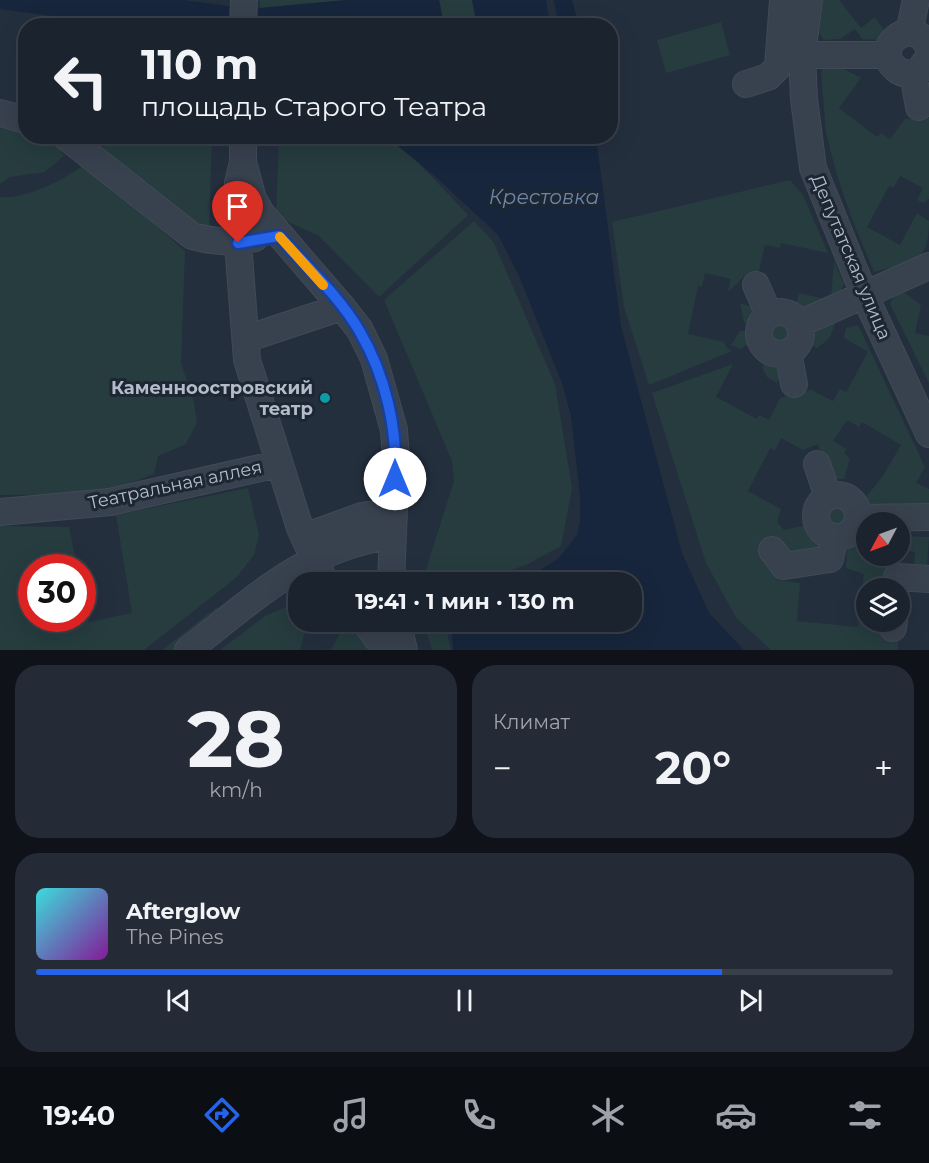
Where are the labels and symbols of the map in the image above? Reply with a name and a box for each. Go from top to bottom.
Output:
street label: Депутатская улица [806,171,896,343]
pin [212,181,263,243]
water label: Крестовка [489,185,599,209]
place label: Каменноостровский театр [111,377,313,420]
marker: Каменноостровский театр [318,391,332,405]
position arrow [363,447,427,511]
street label: Театральная аллея [86,456,264,514]
north arrow [856,512,910,566]
speed limit sign: 30 [18,554,96,632]

